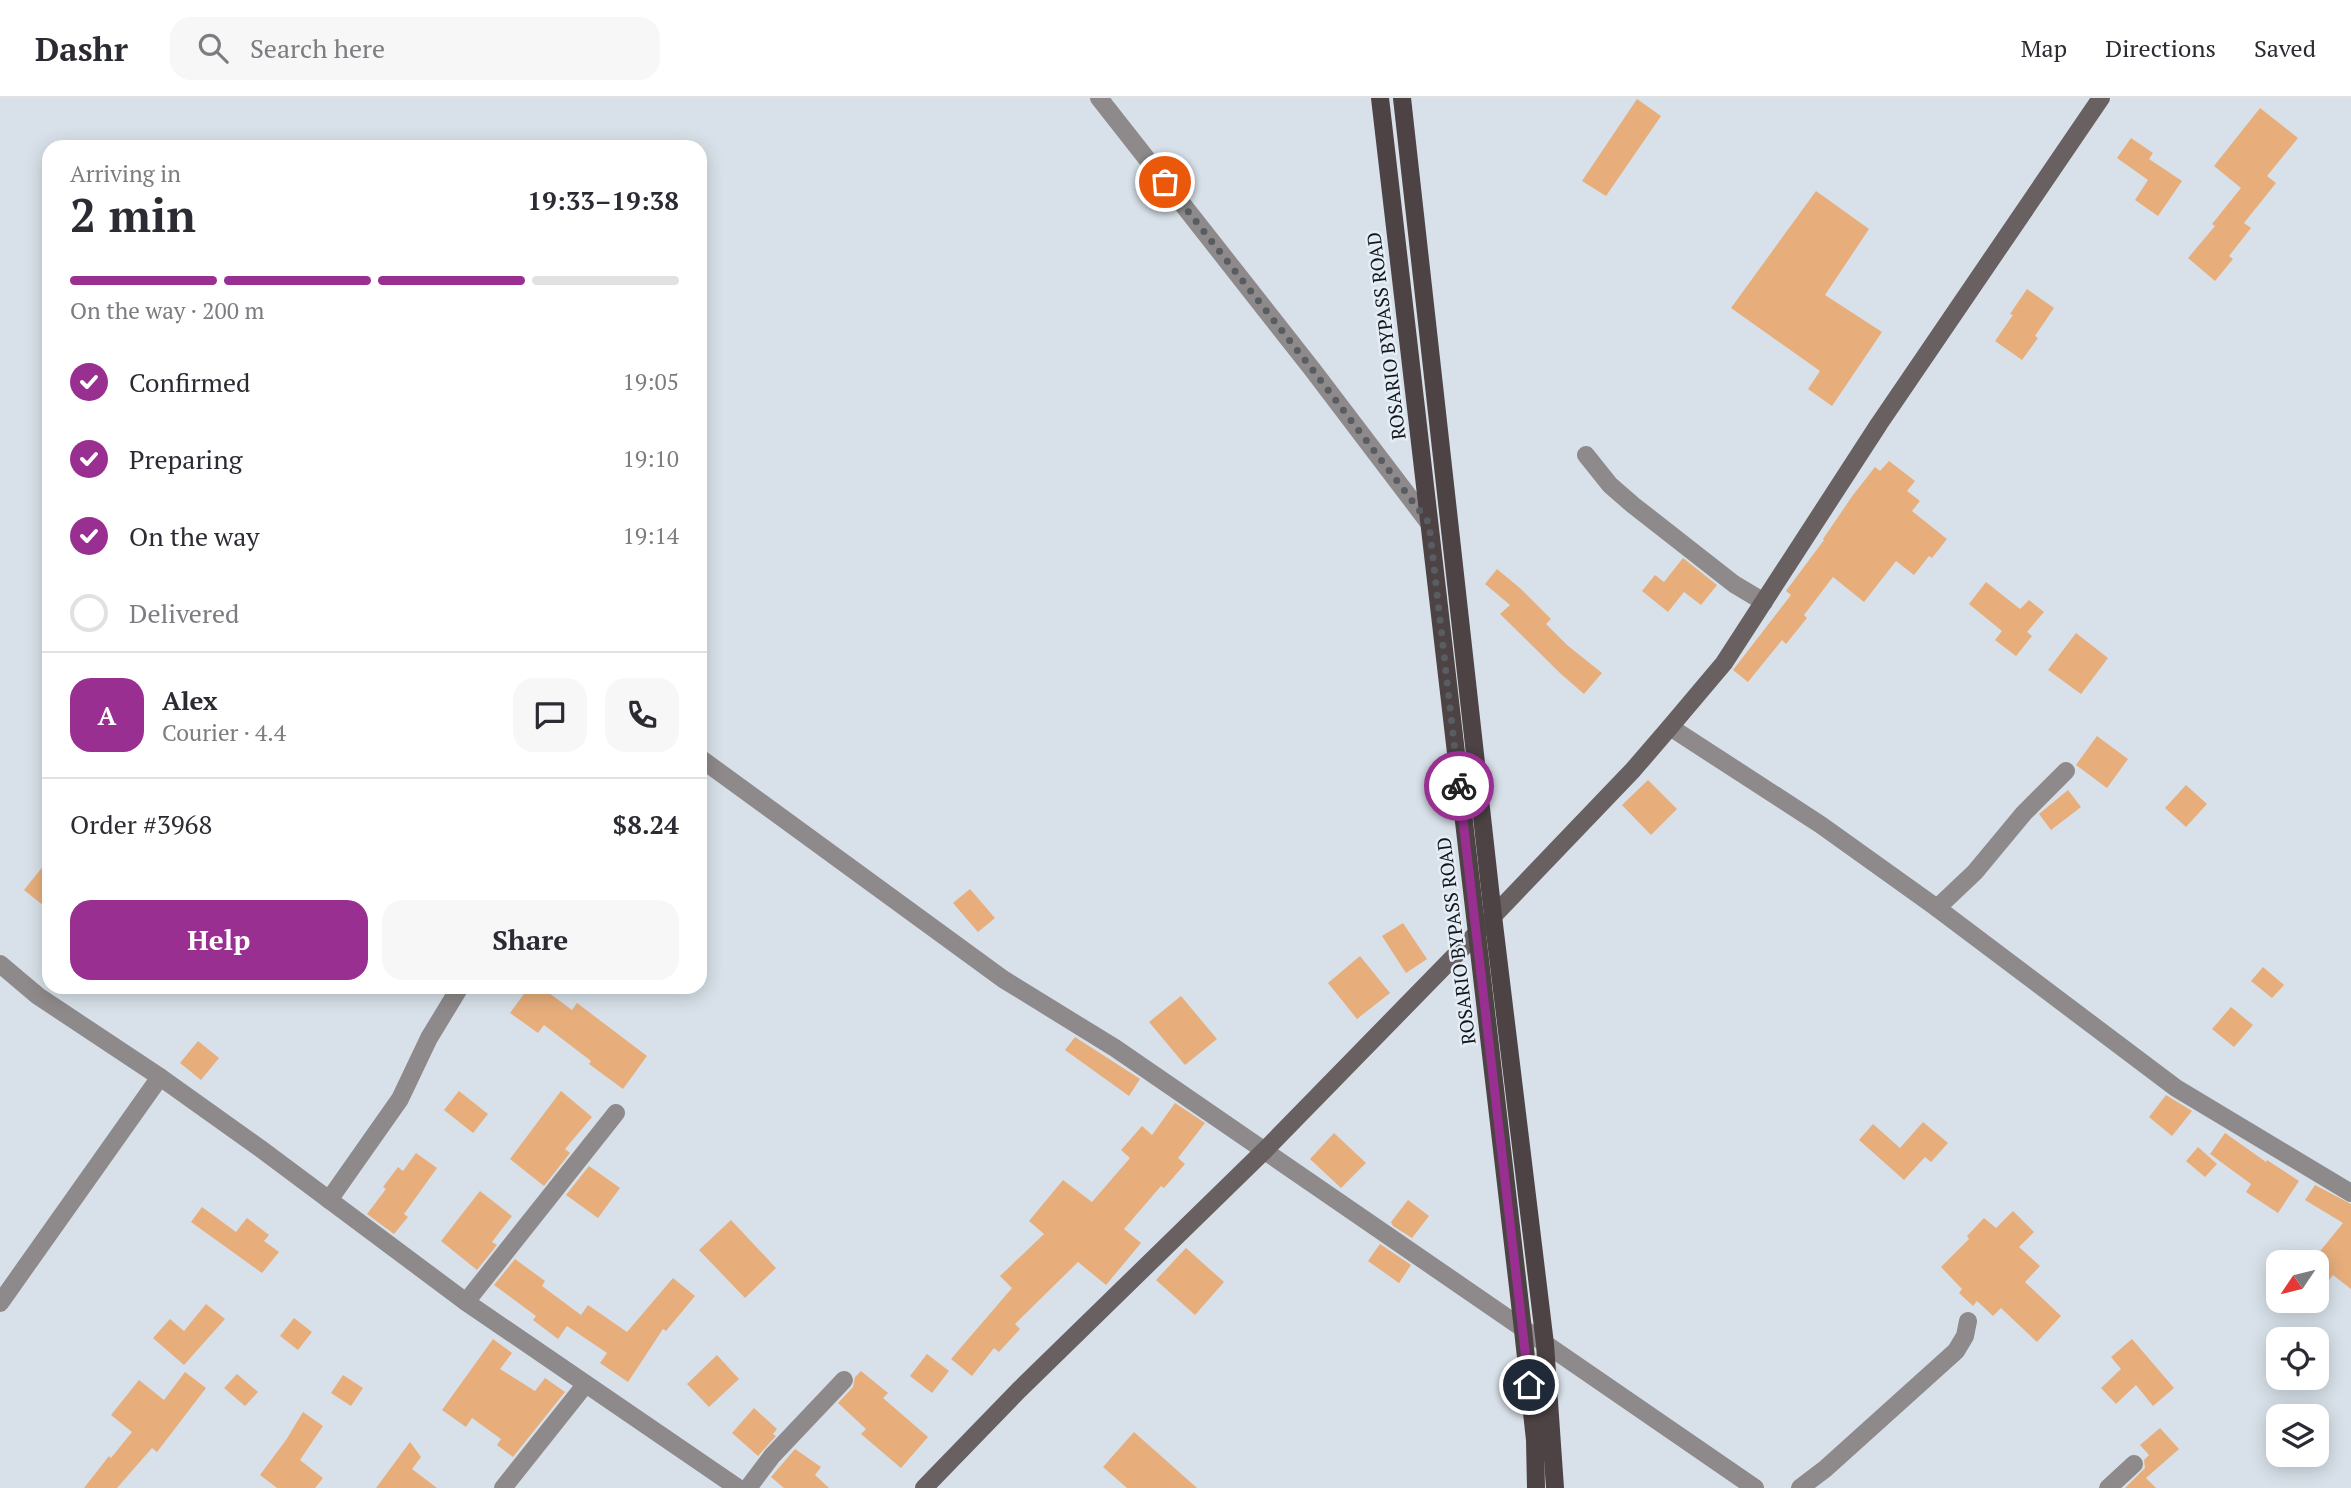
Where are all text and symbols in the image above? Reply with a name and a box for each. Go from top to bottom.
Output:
search box [170,17,660,80]
text: Dashr [35,27,128,70]
icon: search [194,29,232,67]
text: Search here [250,31,385,65]
text: Map [2021,32,2067,64]
text: Directions [2105,32,2216,64]
text: Saved [2254,32,2316,64]
pin [1135,152,1195,212]
text: Arriving in [70,158,181,189]
icon: bag [1146,163,1184,201]
text: 19:33–19:38 [527,183,679,217]
text: 2 min [70,184,196,245]
street label: ROSARIO BYPASS ROAD [1360,231,1411,441]
text: On the way · 200 m [70,295,264,326]
icon: check [70,363,108,401]
text: Confirmed [129,365,250,399]
text: 19:05 [622,366,679,397]
icon: check [70,440,108,478]
text: Preparing [129,442,242,476]
text: 19:10 [622,443,679,474]
icon: check [70,517,108,555]
text: On the way [129,519,260,553]
text: 19:14 [622,520,679,551]
text: Delivered [129,596,239,630]
button: chat [513,678,587,752]
button: phone [605,678,679,752]
text: Alex [162,683,218,717]
text: A [98,698,116,732]
text: Courier · 4.4 [162,717,286,748]
courier [1424,751,1494,821]
icon: bike [1440,767,1478,805]
text: Order #3968 [70,807,212,841]
text: $8.24 [613,807,679,841]
street label: ROSARIO BYPASS ROAD [1430,836,1481,1046]
button: Help [70,900,368,980]
button: Share [382,900,679,980]
north arrow [2266,1250,2329,1312]
map controls [2266,1250,2329,1467]
button: locate [2266,1327,2329,1390]
pin [1499,1355,1559,1415]
icon: home [1510,1366,1548,1404]
button: layers [2266,1404,2329,1467]

